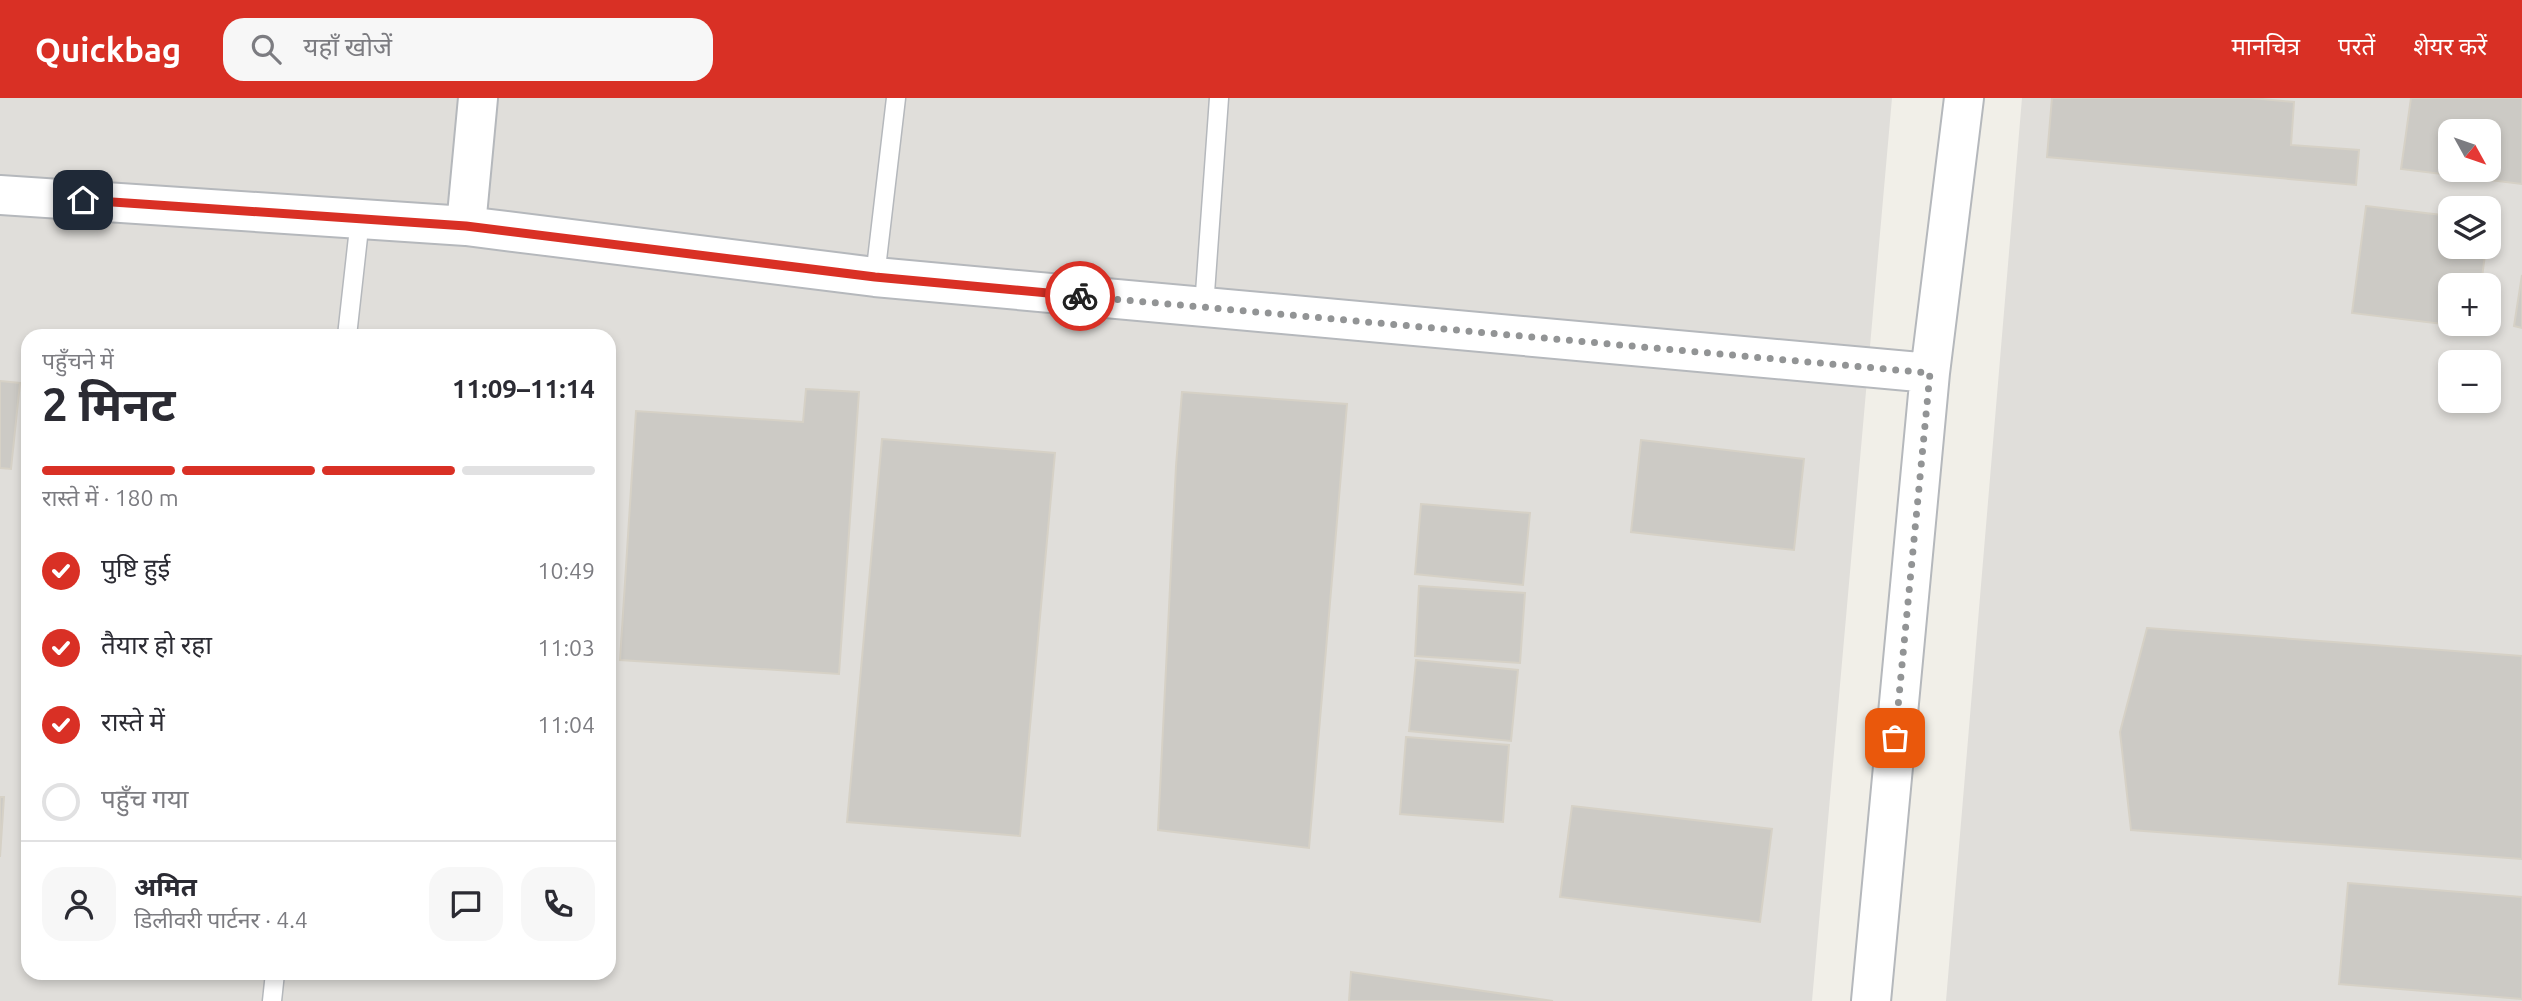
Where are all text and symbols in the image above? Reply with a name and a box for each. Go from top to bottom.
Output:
search box [223,18,713,81]
icon: search [247,30,285,68]
text: Quickbag [35,31,181,68]
text: यहाँ खोजें [303,32,392,61]
text: मानचित्र [2231,33,2300,60]
text: परतें [2338,33,2375,60]
text: शेयर करें [2413,33,2487,60]
north arrow [2438,119,2501,182]
map controls [2438,119,2501,413]
pin [53,170,113,230]
icon: home [64,181,102,219]
button: layers [2438,196,2501,259]
courier [1045,261,1115,331]
button: + [2438,273,2501,336]
icon: bike [1061,277,1099,315]
text: पहुँचने में [42,348,114,373]
button: − [2438,350,2501,413]
text: 11:09–11:14 [452,374,595,403]
text: 2 मिनट [42,378,175,430]
text: रास्ते में · 180 m [42,485,179,510]
icon: check [42,552,80,590]
text: पुष्टि हुई [101,553,170,582]
text: 10:49 [537,558,595,583]
icon: check [42,629,80,667]
text: तैयार हो रहा [101,630,212,659]
text: 11:03 [537,635,595,660]
icon: check [42,706,80,744]
text: रास्ते में [101,707,165,736]
pin [1865,708,1925,768]
text: 11:04 [537,712,595,737]
icon: bag [1876,719,1914,757]
text: पहुँच गया [101,784,189,813]
button: person [42,867,116,941]
button: chat [429,867,503,941]
button: phone [521,867,595,941]
text: अमित [134,872,197,901]
text: डिलीवरी पार्टनर · 4.4 [134,907,308,932]

